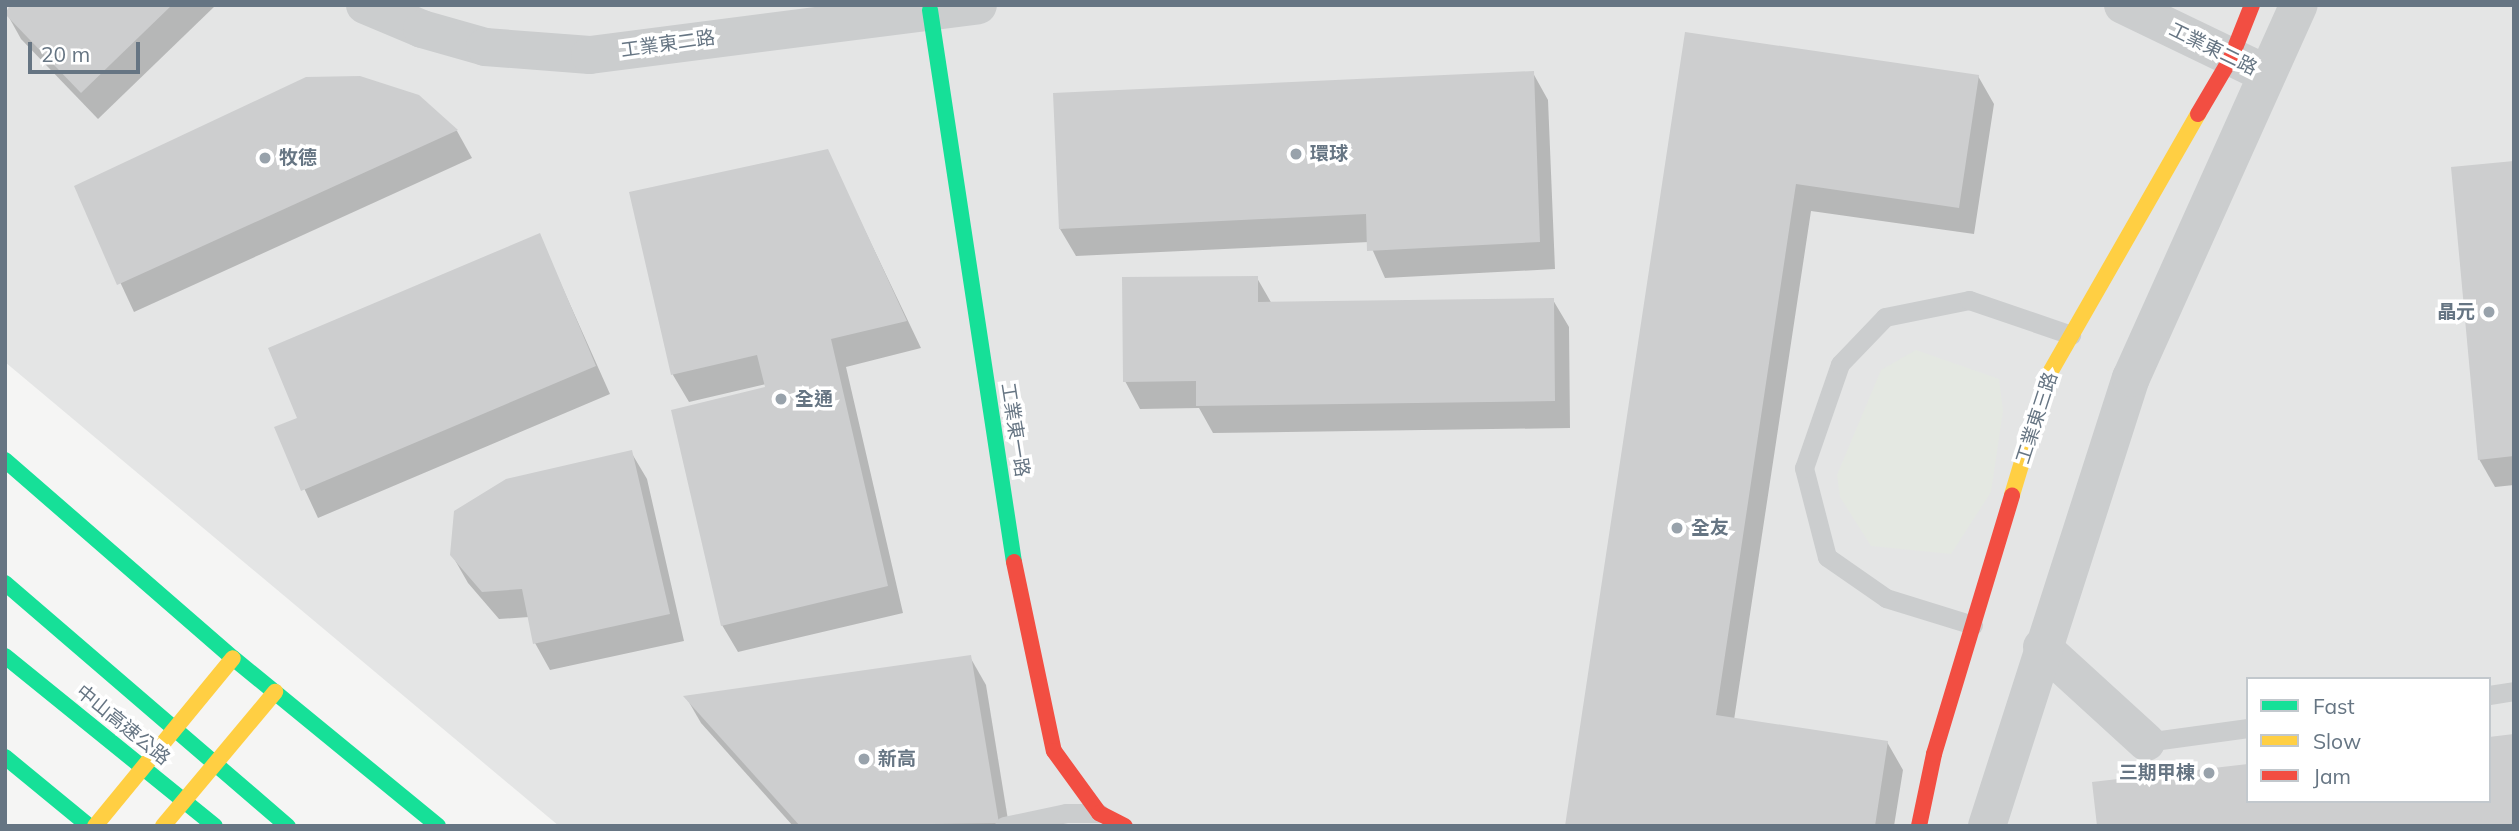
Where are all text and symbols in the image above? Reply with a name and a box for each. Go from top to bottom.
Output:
street label: 工業東二路 [2165,18,2261,80]
street label: 工業東二路 [619,26,717,62]
scale bar [32,28,144,72]
text: 20 m [41,41,90,67]
place label: 環球 [1310,143,1348,165]
marker: 環球 [1288,146,1304,162]
place label: 牧德 [279,147,317,169]
marker: 牧德 [257,150,273,166]
place label: 晶元 [2437,301,2475,323]
marker: 晶元 [2481,304,2497,320]
street label: 工業東三路 [2011,369,2063,467]
street label: 工業東一路 [996,381,1034,479]
place label: 全通 [795,388,833,410]
marker: 全通 [773,391,789,407]
place label: 全友 [1691,517,1729,539]
marker: 全友 [1669,520,1685,536]
legend [2246,677,2491,803]
street label: 中山高速公路 [72,680,174,770]
text: Fast [2313,693,2355,719]
text: Slow [2313,728,2361,754]
place label: 新高 [878,748,916,770]
marker: 新高 [856,751,872,767]
place label: 三期甲棟 [2119,762,2195,784]
text: Jam [2313,763,2351,789]
marker: 三期甲棟 [2201,765,2217,781]

